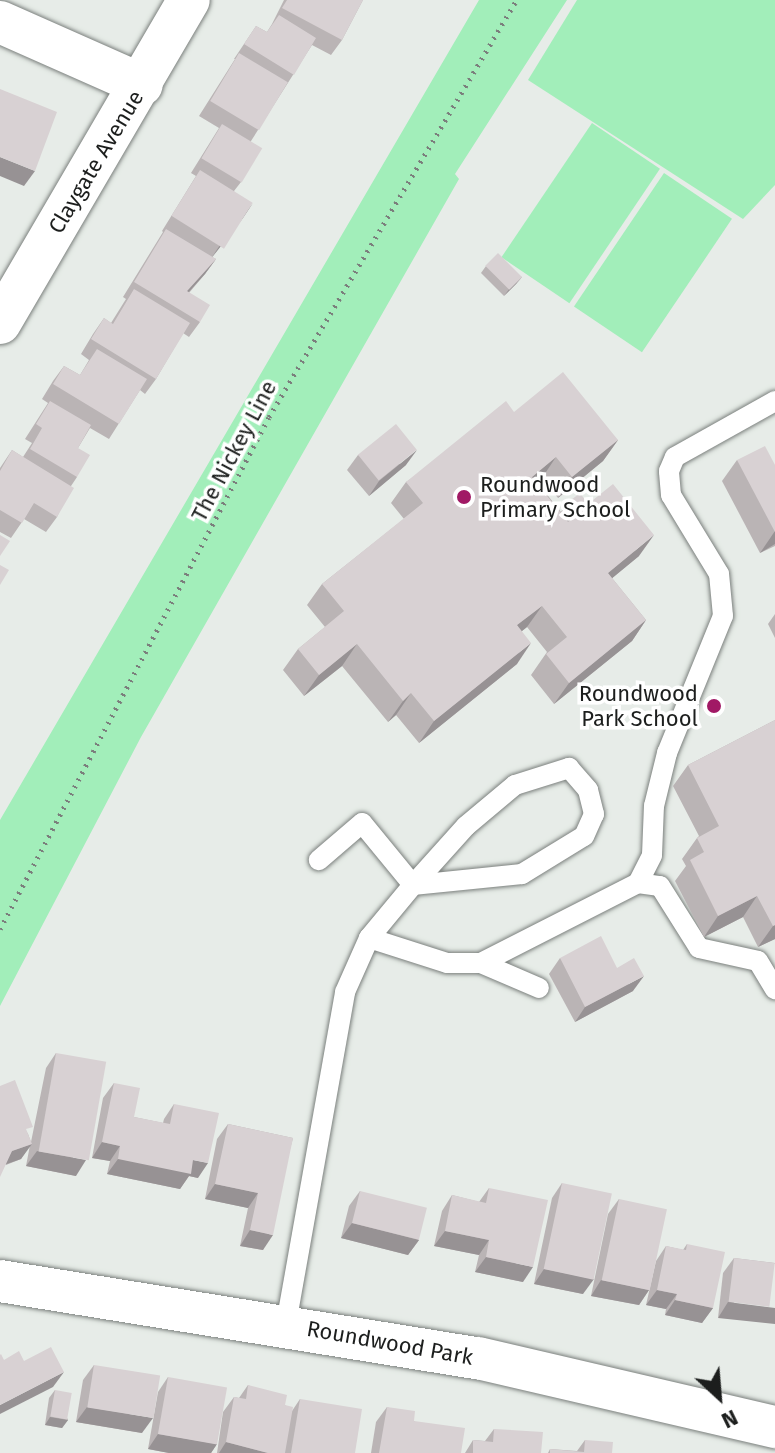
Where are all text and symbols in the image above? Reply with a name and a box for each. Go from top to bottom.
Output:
street label: Claygate Avenue [43,86,149,238]
street label: The Nickey Line [186,376,282,526]
place label: Roundwood Primary School [480,471,631,522]
marker: Roundwood Primary School [455,488,473,506]
place label: Roundwood Park School [579,680,698,732]
marker: Roundwood Park School [705,697,723,715]
street label: Roundwood Park [305,1315,475,1371]
north arrow [679,1357,759,1437]
text: N [717,1404,742,1434]

